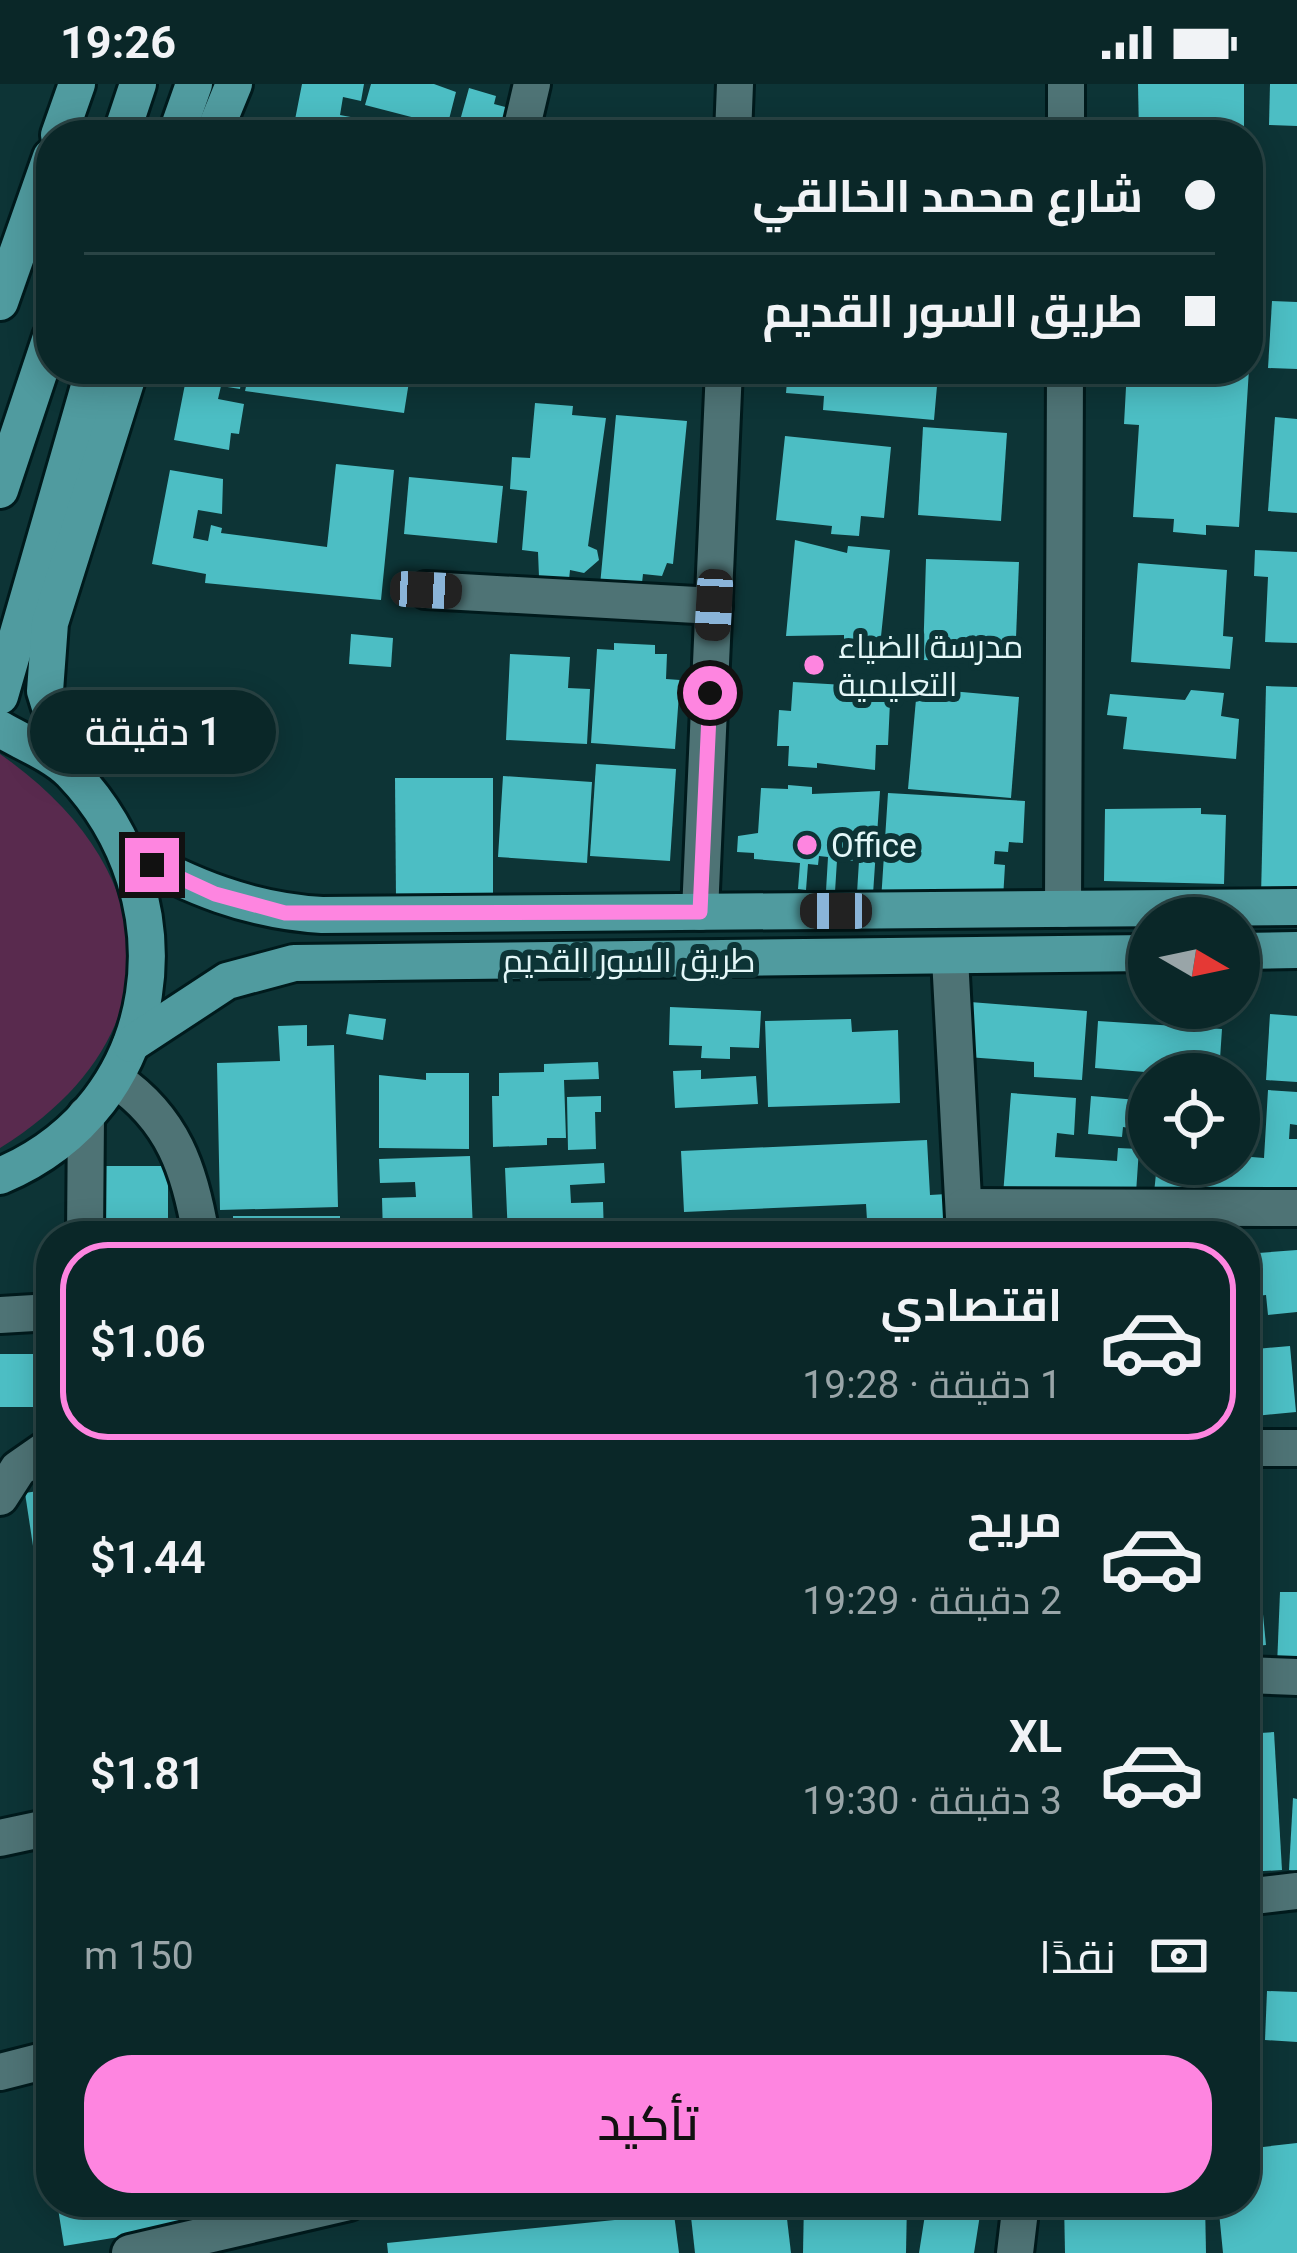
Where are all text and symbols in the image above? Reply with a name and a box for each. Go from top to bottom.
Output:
text: 19:26 [60,16,176,69]
text: شارع محمد الخالقي [753,170,1143,223]
text: طريق السور القديم [763,285,1143,338]
car [694,568,734,642]
car [389,570,463,610]
place label: مدرسة الضياء التعليمية [838,627,1024,704]
marker: مدرسة الضياء التعليمية [801,652,827,678]
route start [683,666,737,720]
callout: 1 دقيقة [29,691,275,775]
text: 1 دقيقة [85,709,221,755]
place label: Office [831,826,917,865]
marker: Office [794,832,820,858]
route end [125,838,179,892]
car [800,893,872,929]
north arrow [1128,897,1260,1029]
map controls [1128,897,1260,1185]
street label: طريق السور القديم [502,941,756,983]
button: locate [1128,1053,1260,1185]
text: اقتصادي [881,1279,1062,1332]
icon: car [1098,1287,1206,1395]
text: $1.06 [90,1315,206,1368]
text: 1 دقيقة · 19:28 [802,1362,1062,1408]
text: مريح [967,1495,1062,1548]
icon: car [1098,1503,1206,1611]
text: $1.44 [90,1531,206,1584]
text: 2 دقيقة · 19:29 [802,1578,1062,1624]
text: XL [1009,1710,1062,1763]
icon: car [1098,1719,1206,1827]
text: $1.81 [90,1747,206,1800]
text: 3 دقيقة · 19:30 [802,1778,1062,1824]
icon: cash [1146,1923,1212,1989]
text: نقدًا [1039,1931,1116,1984]
text: 150 m [84,1933,194,1979]
button: تأكيد [84,2055,1212,2193]

